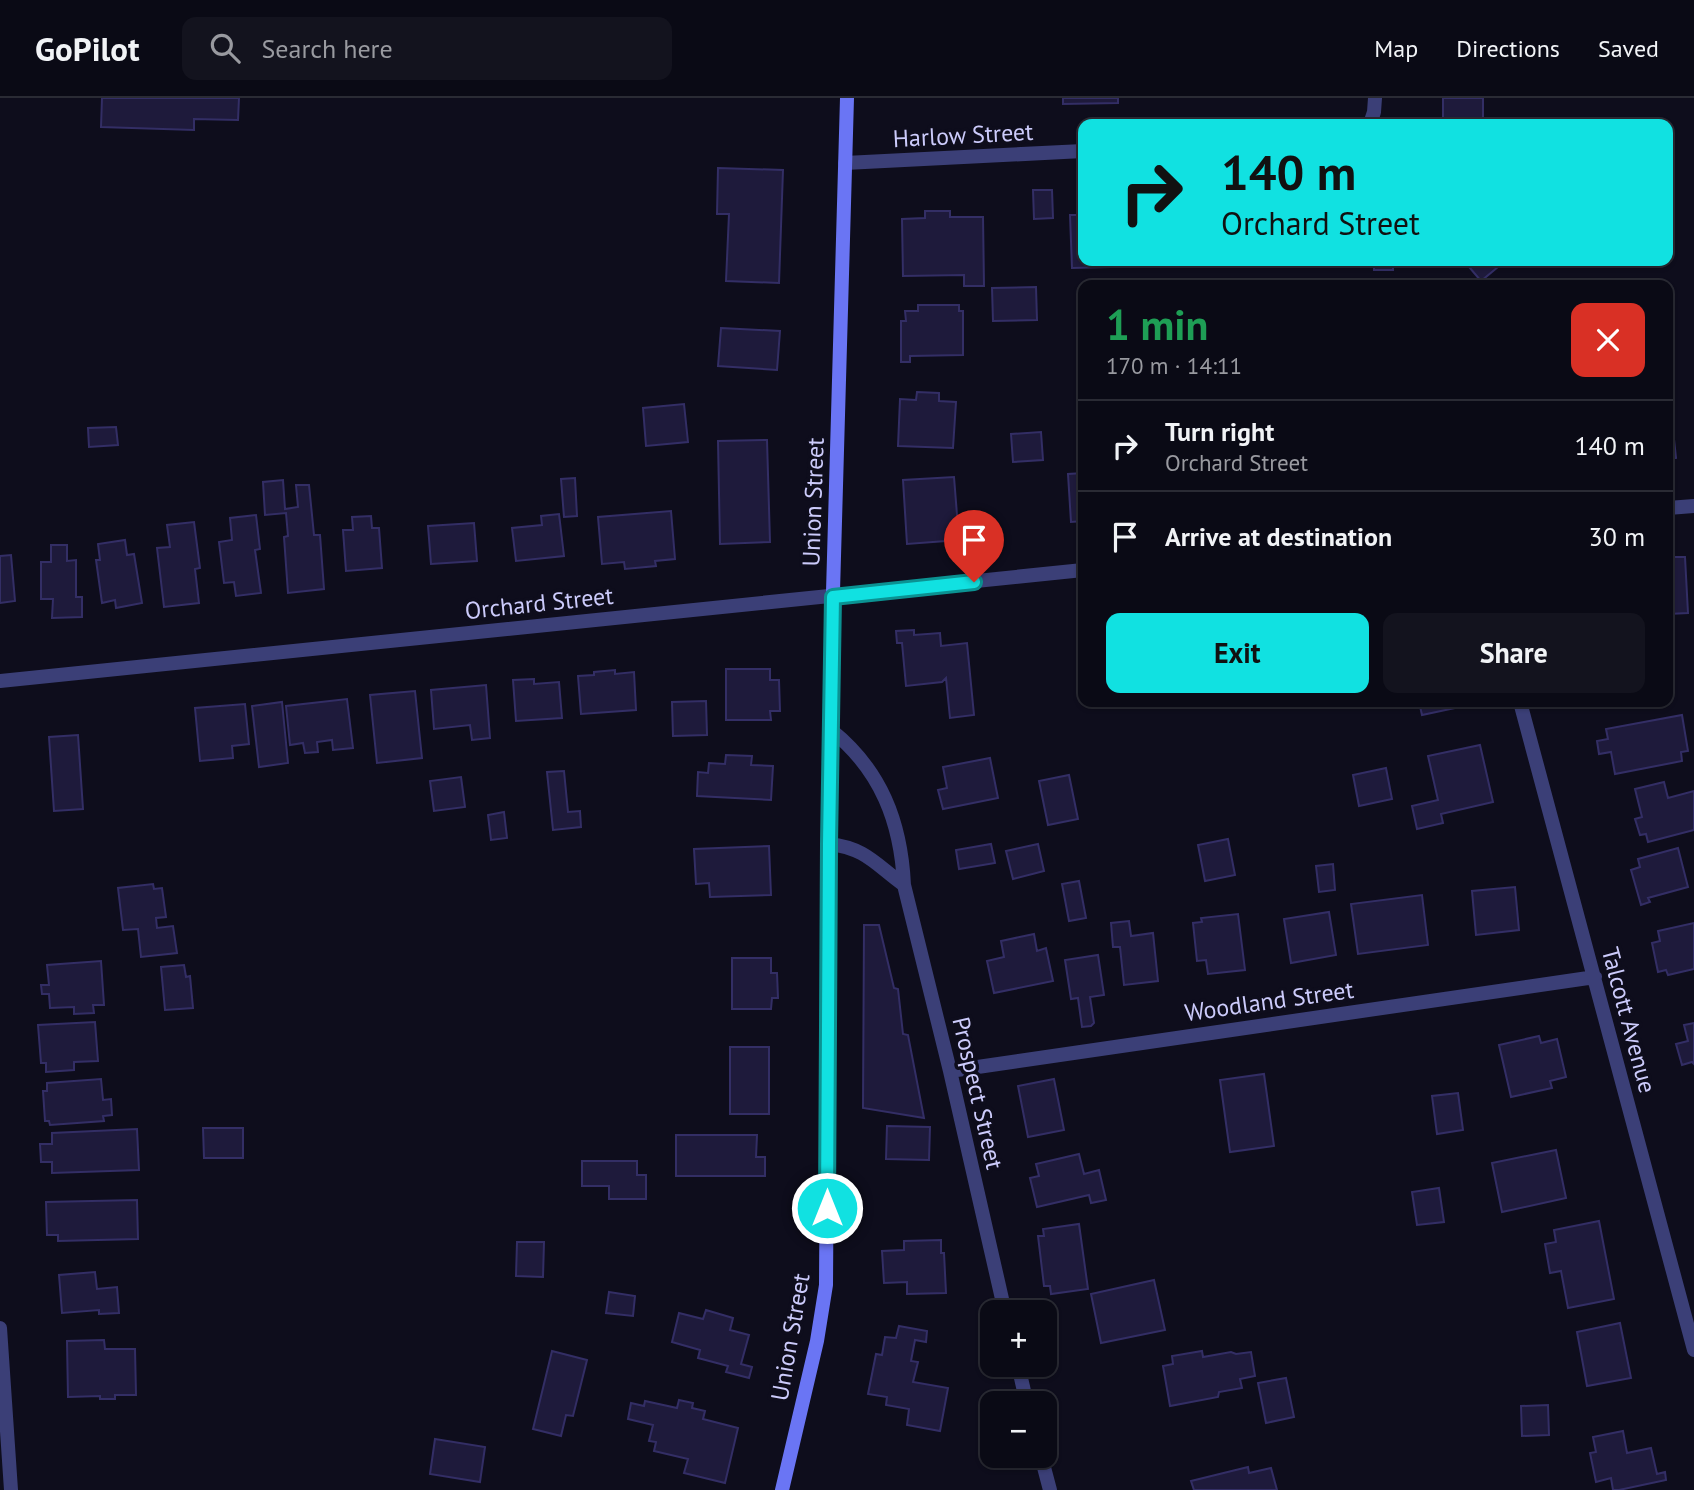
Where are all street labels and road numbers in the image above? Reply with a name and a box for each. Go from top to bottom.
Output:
street label: Harlow Street [892,116,1034,154]
street label: Union Street [795,437,831,567]
street label: Orchard Street [463,580,615,626]
street label: Talcott Avenue [1595,944,1663,1096]
street label: Woodland Street [1183,974,1355,1028]
street label: Prospect Street [945,1014,1011,1172]
street label: Union Street [764,1271,816,1403]

